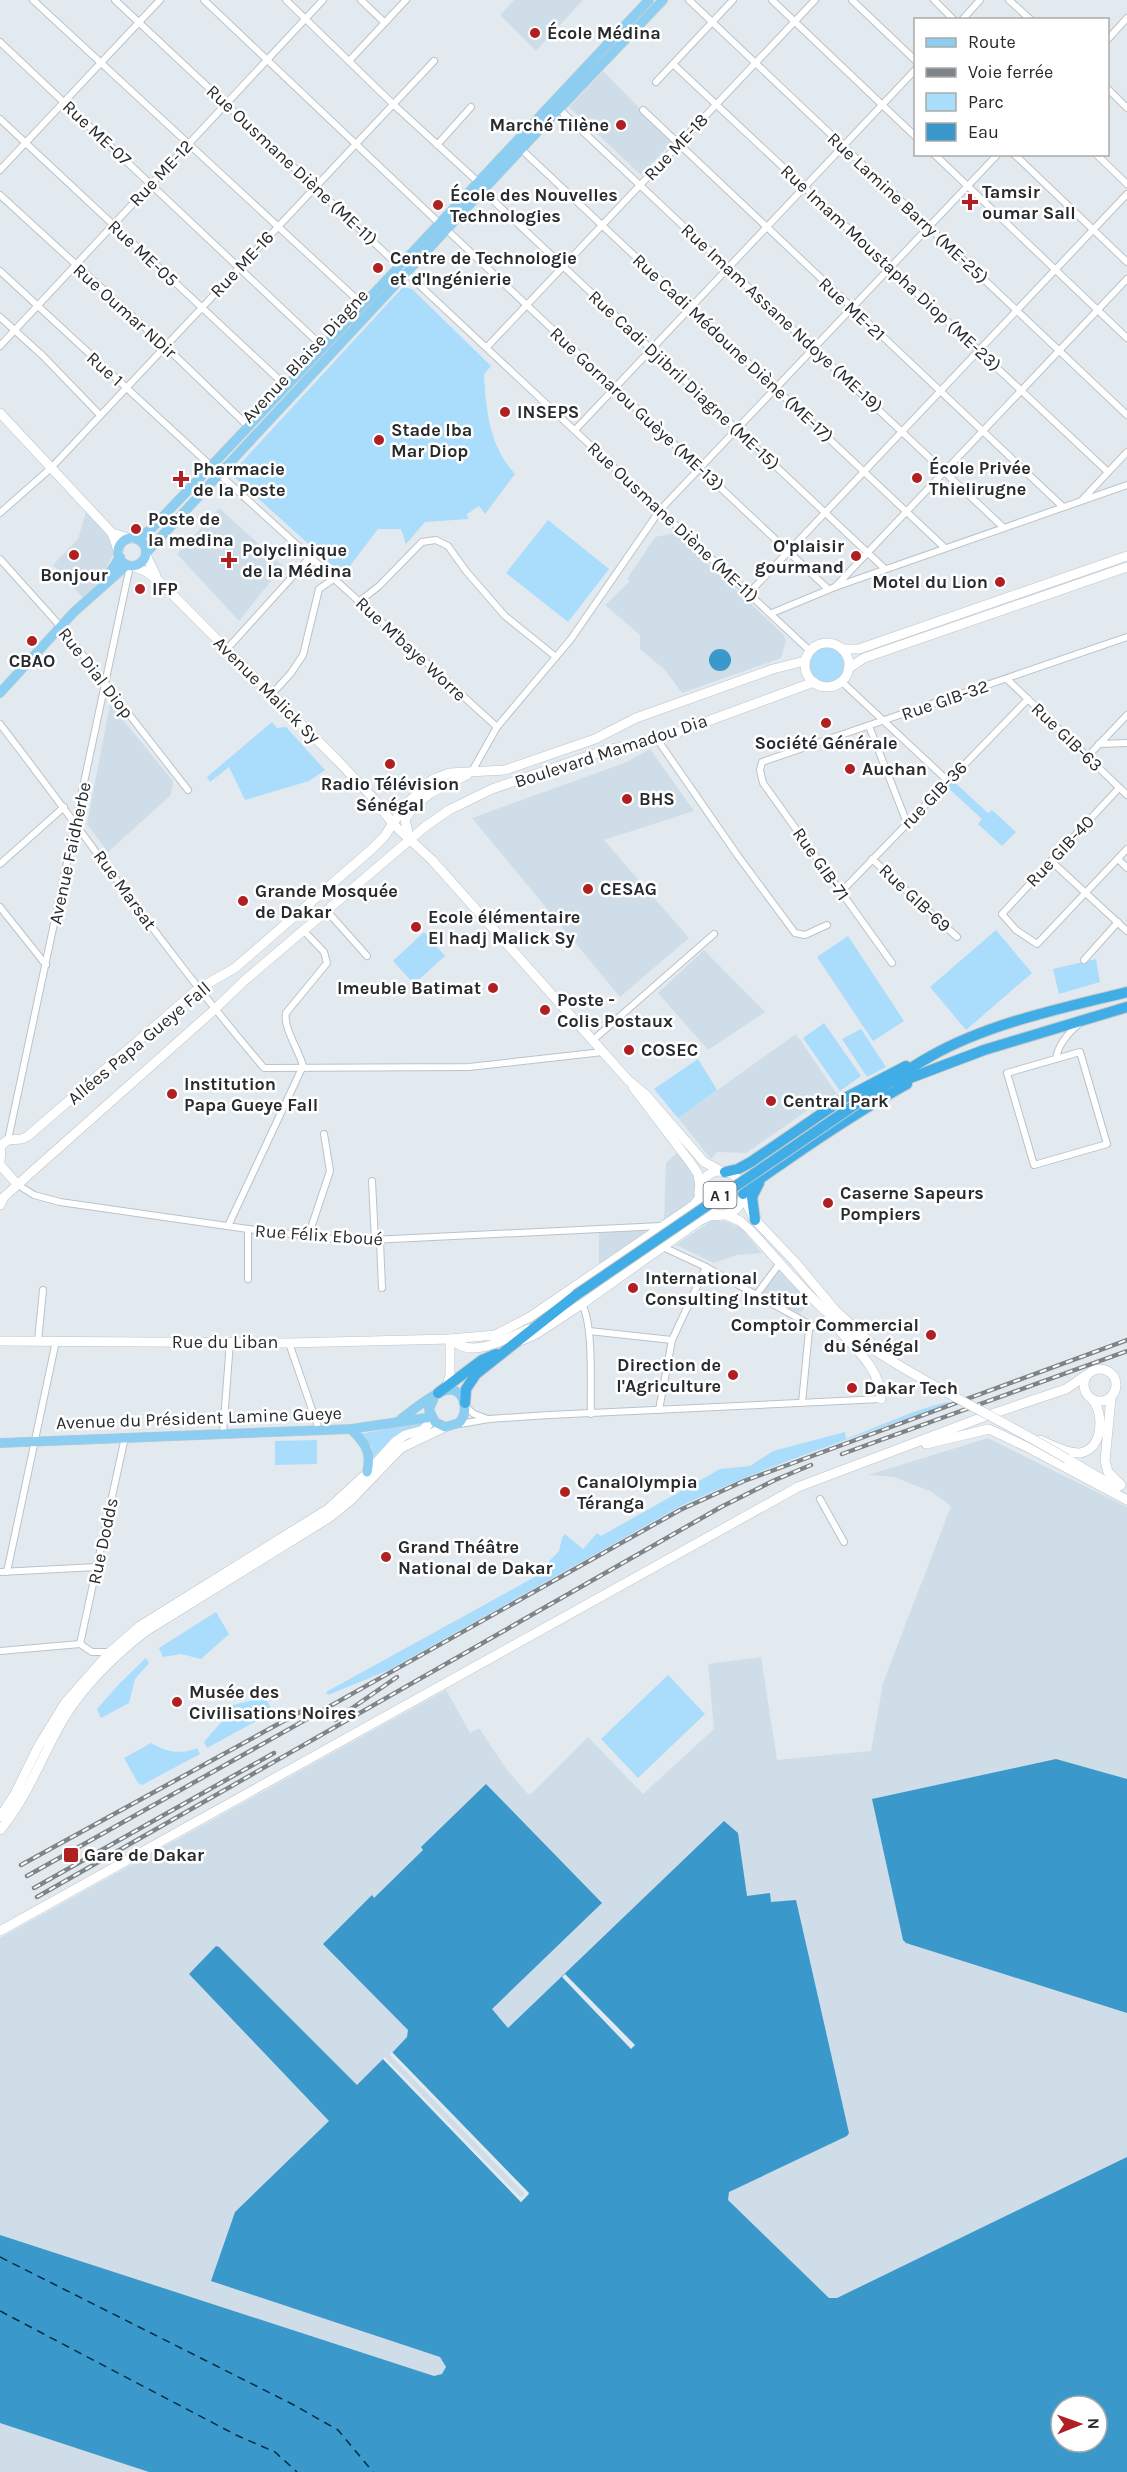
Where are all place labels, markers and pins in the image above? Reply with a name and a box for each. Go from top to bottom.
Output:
place label: École Médina [547,21,661,44]
marker: École Médina [528,26,542,40]
place label: Marché Tilène [490,114,609,136]
marker: Marché Tilène [614,118,628,132]
place label: Tamsir oumar Sall [982,181,1076,224]
place label: École des Nouvelles Technologies [450,183,618,227]
marker: Tamsir oumar Sall [963,195,977,209]
marker: École des Nouvelles Technologies [431,198,445,212]
place label: Centre de Technologie et d'Ingénierie [390,247,577,290]
marker: Centre de Technologie et d'Ingénierie [371,261,385,275]
place label: INSEPS [517,401,579,423]
marker: INSEPS [498,405,512,419]
place label: Stade Iba Mar Diop [391,419,472,462]
marker: Stade Iba Mar Diop [372,433,386,447]
place label: École Privée Thielirugne [929,456,1031,500]
place label: Pharmacie de la Poste [193,458,286,501]
marker: École Privée Thielirugne [910,471,924,485]
marker: Pharmacie de la Poste [174,472,188,486]
place label: Poste de la medina [148,508,234,551]
marker: Poste de la medina [129,522,143,536]
place label: O'plaisir gourmand [755,535,844,578]
place label: Polyclinique de la Médina [242,539,352,582]
marker: Bonjour [67,548,81,562]
marker: O'plaisir gourmand [849,549,863,563]
marker: Polyclinique de la Médina [220,551,238,569]
place label: Bonjour [40,564,108,586]
place label: Motel du Lion [872,571,988,593]
marker: Motel du Lion [993,575,1007,589]
place label: IFP [152,578,178,600]
marker: IFP [133,582,147,596]
marker: CBAO [25,634,39,648]
place label: CBAO [9,650,55,672]
marker: Société Générale [819,716,833,730]
place label: Société Générale [755,732,897,754]
marker: Radio Télévision Sénégal [383,757,397,771]
place label: Auchan [862,758,927,780]
marker: Auchan [843,762,857,776]
place label: Radio Télévision Sénégal [321,773,459,816]
place label: BHS [639,788,675,810]
marker: BHS [620,792,634,806]
place label: CESAG [600,878,657,900]
place label: Grande Mosquée de Dakar [255,880,398,923]
marker: CESAG [581,882,595,896]
marker: Grande Mosquée de Dakar [236,894,250,908]
place label: Ecole élémentaire El hadj Malick Sy [428,906,580,949]
marker: Ecole élémentaire El hadj Malick Sy [409,920,423,934]
place label: Imeuble Batimat [337,977,481,999]
marker: Imeuble Batimat [486,981,500,995]
place label: Poste - Colis Postaux [557,989,673,1032]
marker: Poste - Colis Postaux [538,1003,552,1017]
place label: COSEC [641,1039,698,1061]
marker: COSEC [622,1043,636,1057]
place label: Institution Papa Gueye Fall [184,1073,318,1116]
marker: Institution Papa Gueye Fall [165,1087,179,1101]
place label: Central Park [783,1090,889,1112]
marker: Central Park [764,1094,778,1108]
place label: Caserne Sapeurs Pompiers [840,1182,984,1225]
marker: Caserne Sapeurs Pompiers [821,1196,835,1210]
place label: International Consulting Institut [645,1267,808,1310]
marker: International Consulting Institut [626,1281,640,1295]
place label: Comptoir Commercial du Sénégal [731,1314,919,1357]
marker: Comptoir Commercial du Sénégal [924,1328,938,1342]
place label: Direction de l'Agriculture [616,1354,721,1397]
marker: Direction de l'Agriculture [726,1368,740,1382]
place label: Dakar Tech [864,1377,958,1399]
marker: Dakar Tech [845,1381,859,1395]
place label: CanalOlympia Téranga [577,1471,697,1514]
marker: CanalOlympia Téranga [558,1485,572,1499]
place label: Grand Théâtre National de Dakar [398,1536,553,1579]
marker: Grand Théâtre National de Dakar [379,1550,393,1564]
place label: Musée des Civilisations Noires [189,1681,357,1724]
marker: Musée des Civilisations Noires [170,1695,184,1709]
place label: Gare de Dakar [84,1844,204,1866]
marker: Gare de Dakar [62,1846,80,1864]

